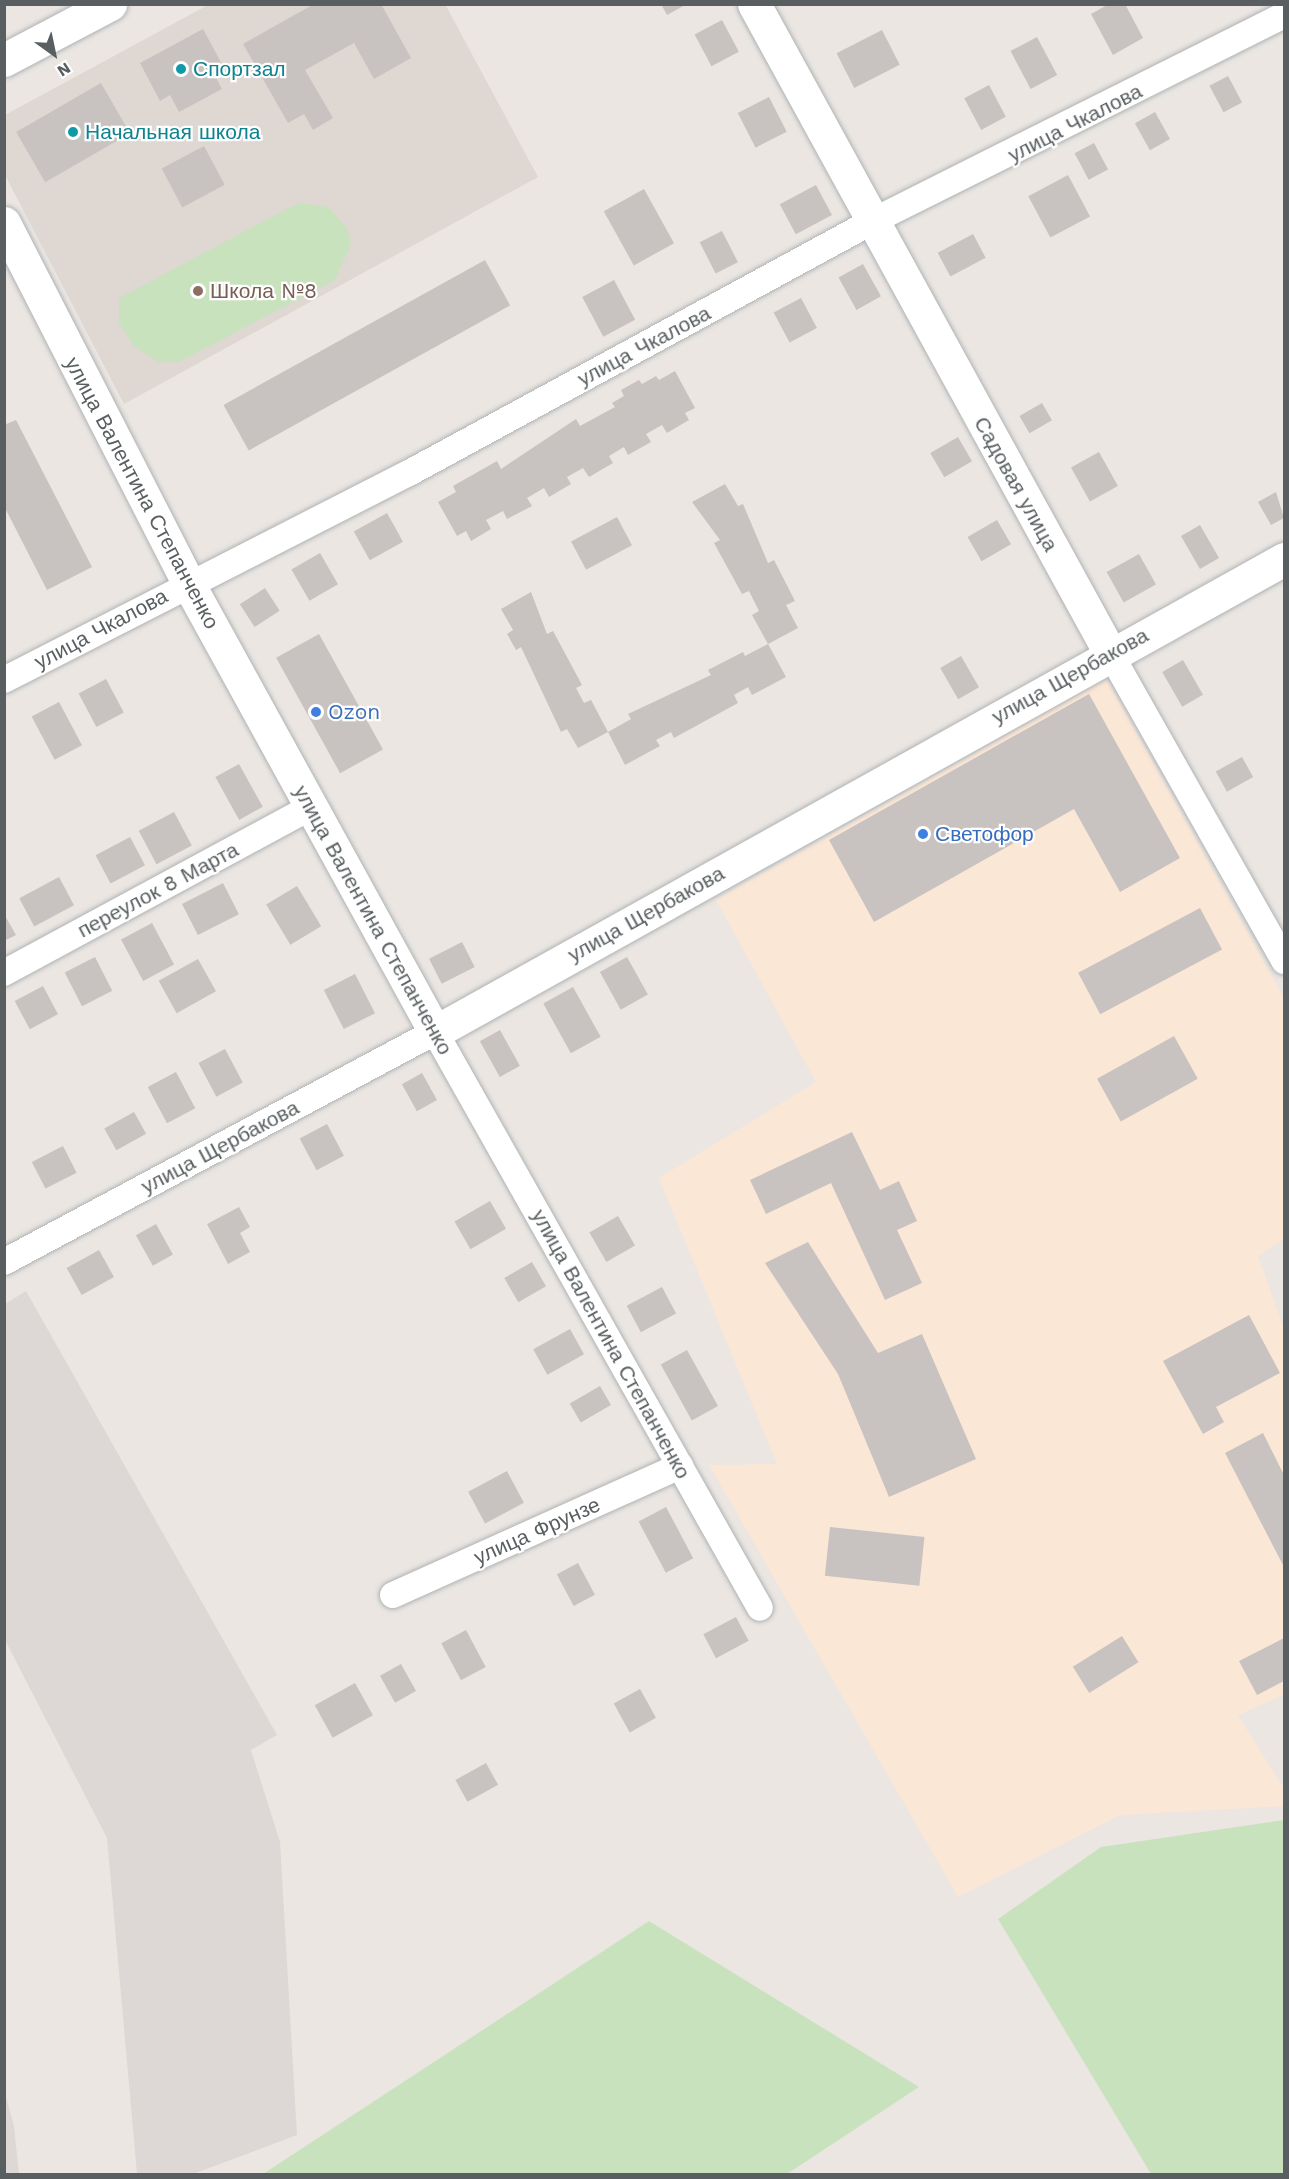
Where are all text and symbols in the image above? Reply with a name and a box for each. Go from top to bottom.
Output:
north arrow [24,24,84,84]
place label: Спортзал [193,56,286,82]
text: N [54,58,74,81]
marker: Спортзал [174,62,188,76]
street label: улица Чкалова [1004,78,1146,168]
place label: Начальная школа [85,119,260,145]
marker: Начальная школа [66,125,80,139]
place label: Школа №8 [210,278,317,304]
marker: Школа №8 [191,284,205,298]
street label: улица Чкалова [573,300,715,392]
street label: улица Валентина Степанченко [59,353,225,633]
street label: Садовая улица [969,412,1063,556]
street label: улица Чкалова [30,583,172,675]
street label: улица Щербакова [987,623,1153,729]
place label: Ozon [328,699,380,725]
marker: Ozon [309,705,323,719]
street label: улица Валентина Степанченко [288,781,458,1059]
place label: Светофор [935,821,1034,847]
marker: Светофор [916,827,930,841]
street label: переулок 8 Марта [73,837,243,943]
street label: улица Щербакова [563,861,729,967]
street label: улица Щербакова [137,1095,303,1199]
street label: улица Валентина Степанченко [526,1205,696,1483]
street label: улица Фрунзе [470,1492,604,1570]

